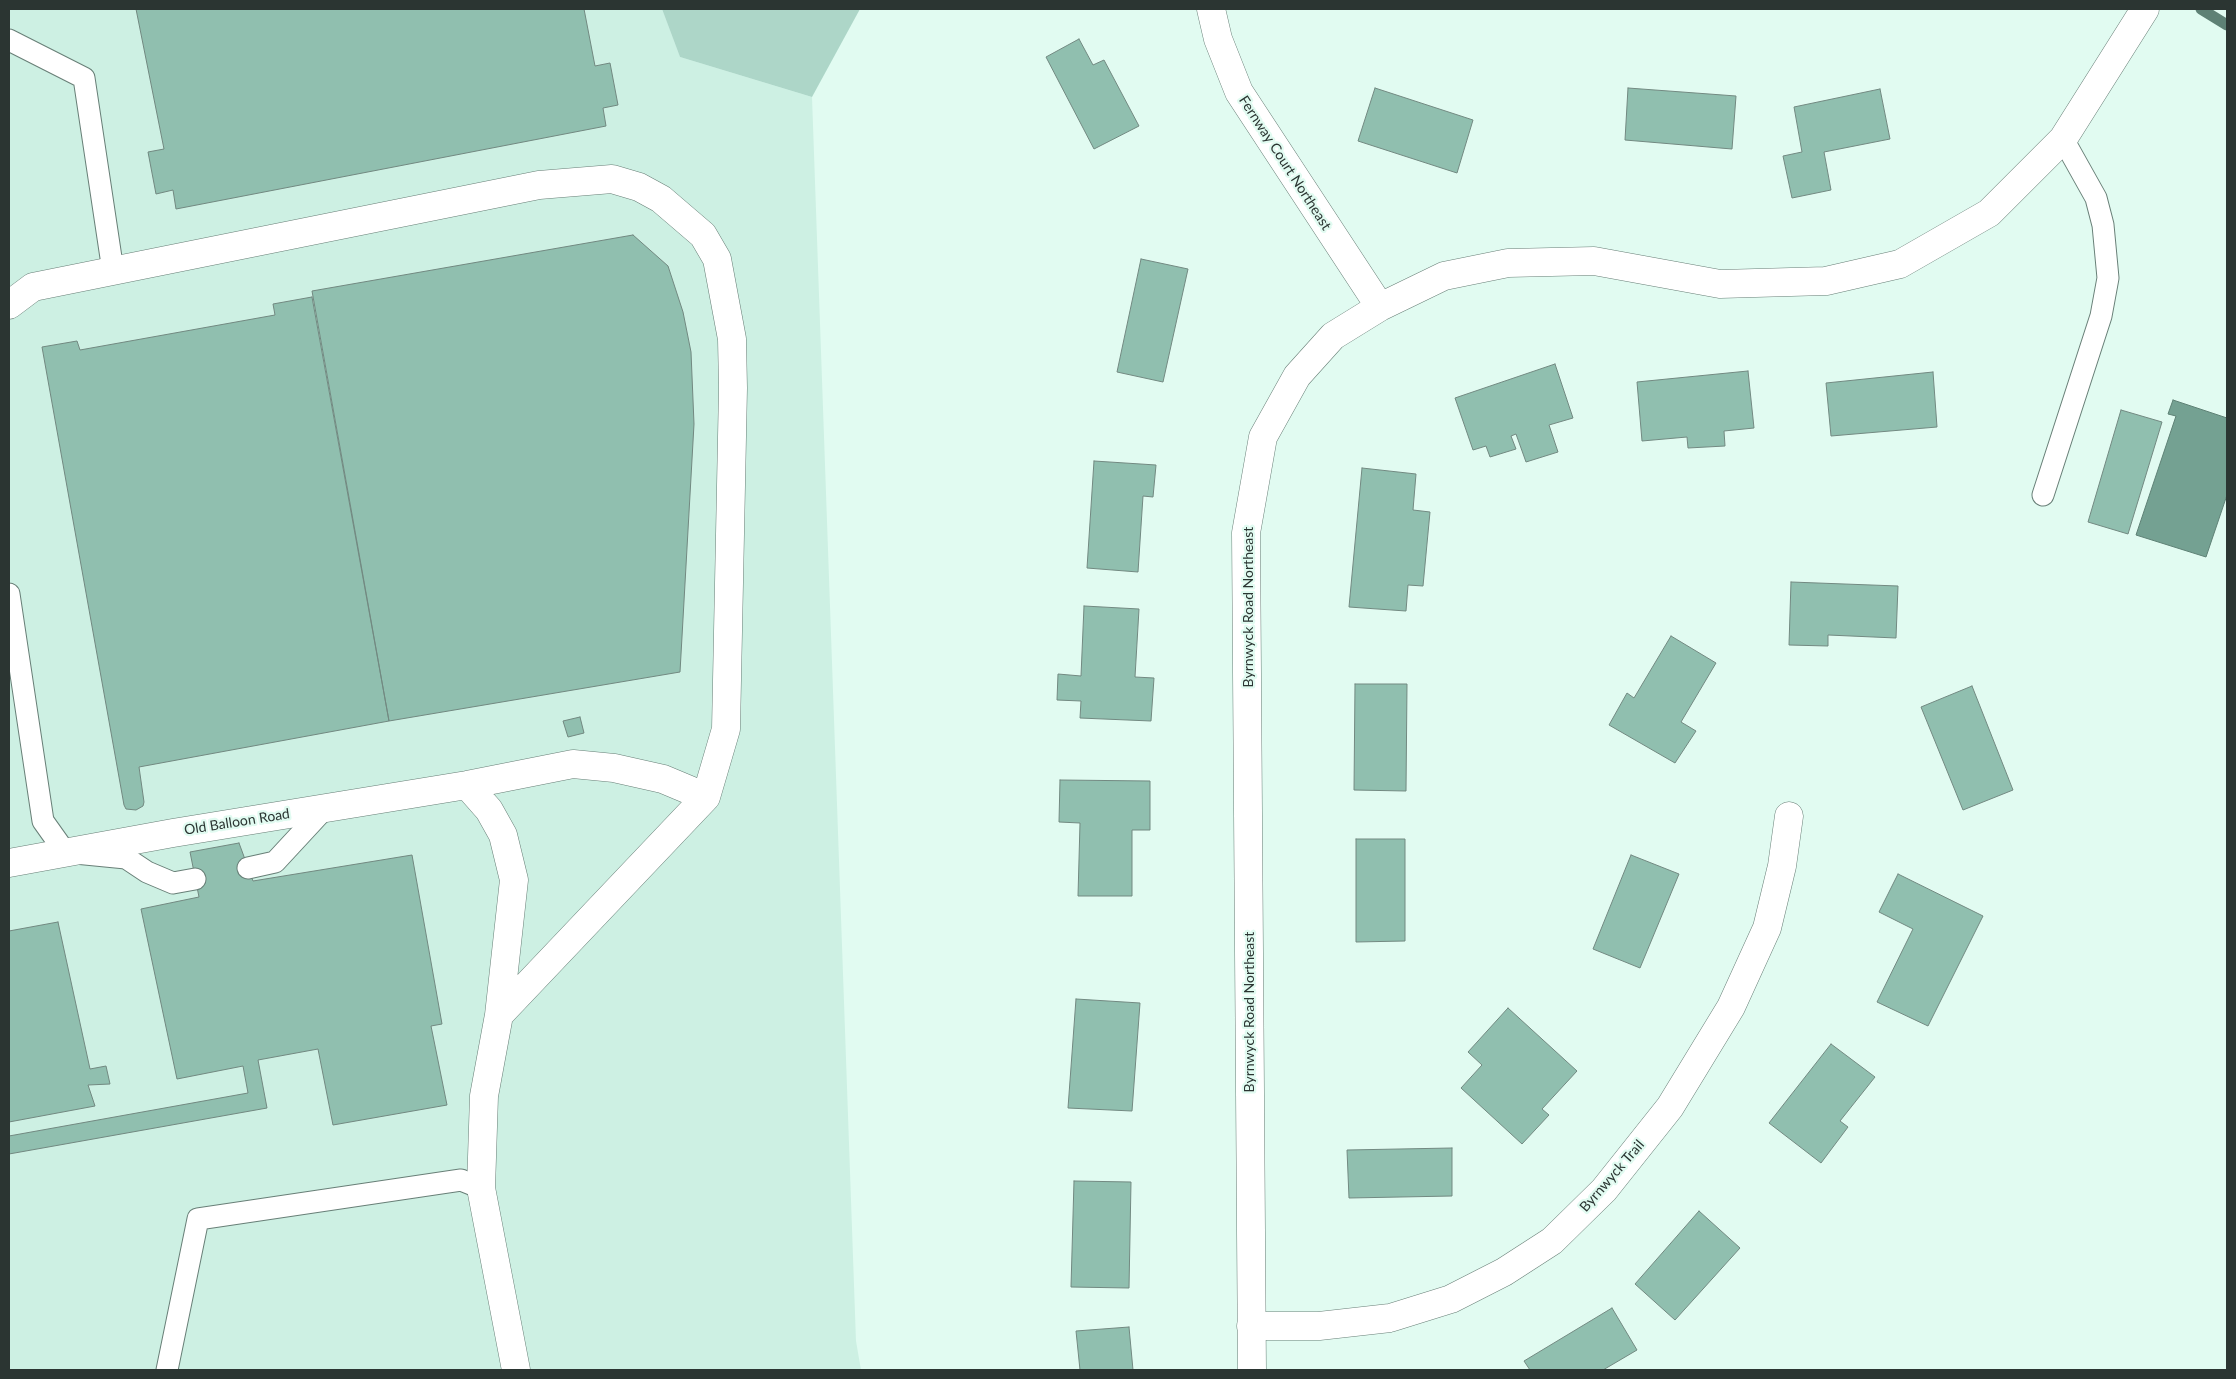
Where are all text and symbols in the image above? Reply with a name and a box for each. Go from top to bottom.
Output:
street label: Fernway Court Northeast [1235,93,1335,233]
street label: Byrnwyck Road Northeast [1240,527,1256,687]
street label: Old Balloon Road [183,805,291,839]
street label: Byrnwyck Road Northeast [1241,932,1257,1092]
street label: Byrnwyck Trail [1576,1137,1648,1215]

